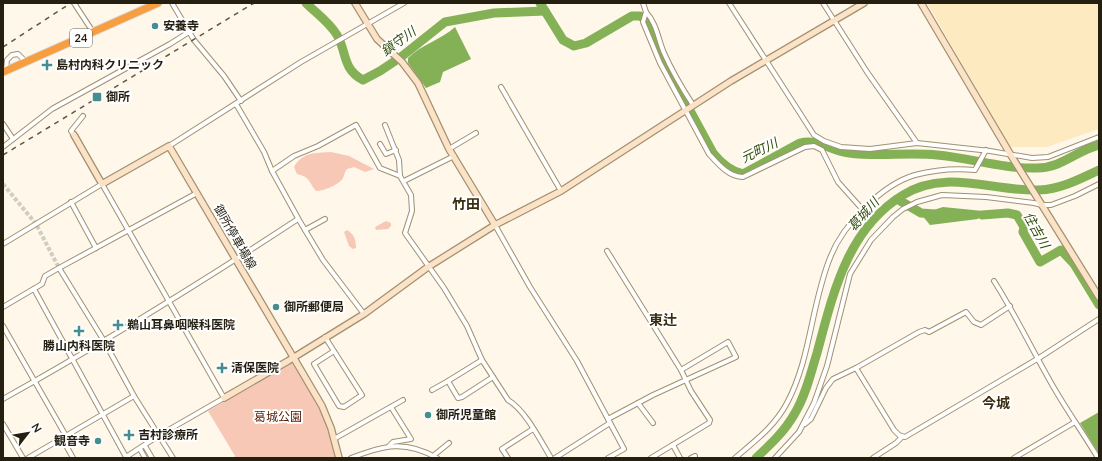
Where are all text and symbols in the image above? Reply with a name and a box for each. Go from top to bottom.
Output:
place label: 安養寺 [163,18,199,33]
marker: 安養寺 [150,21,160,31]
water label: 鎮守川 [378,22,420,59]
road number: 24 [70,29,92,47]
place label: 島村内科クリニック [56,57,164,72]
marker: 島村内科クリニック [41,59,53,71]
place label: 御所 [106,89,130,104]
marker: 御所 [91,91,103,103]
water label: 元町川 [738,133,782,166]
water label: 葛城川 [844,193,883,234]
district label: 竹田 [452,195,480,212]
street label: 御所停車場線 [211,202,260,272]
water label: 住吉川 [1021,209,1054,253]
place label: 御所郵便局 [284,299,344,314]
marker: 御所郵便局 [271,302,281,312]
district label: 東辻 [649,311,677,328]
place label: 鵜山耳鼻咽喉科医院 [127,317,235,332]
marker: 鵜山耳鼻咽喉科医院 [112,319,124,331]
marker: 勝山内科医院 [73,325,85,337]
place label: 勝山内科医院 [43,338,115,353]
place label: 清保医院 [231,360,279,375]
marker: 清保医院 [216,362,228,374]
district label: 今城 [982,394,1010,411]
place label: 御所児童館 [436,407,496,422]
park label: 葛城公園 [254,409,302,424]
marker: 御所児童館 [423,410,433,420]
north arrow [8,413,48,453]
text: N [29,421,45,435]
place label: 吉村診療所 [138,427,198,442]
marker: 吉村診療所 [123,429,135,441]
place label: 観音寺 [54,433,90,448]
marker: 観音寺 [93,436,103,446]

